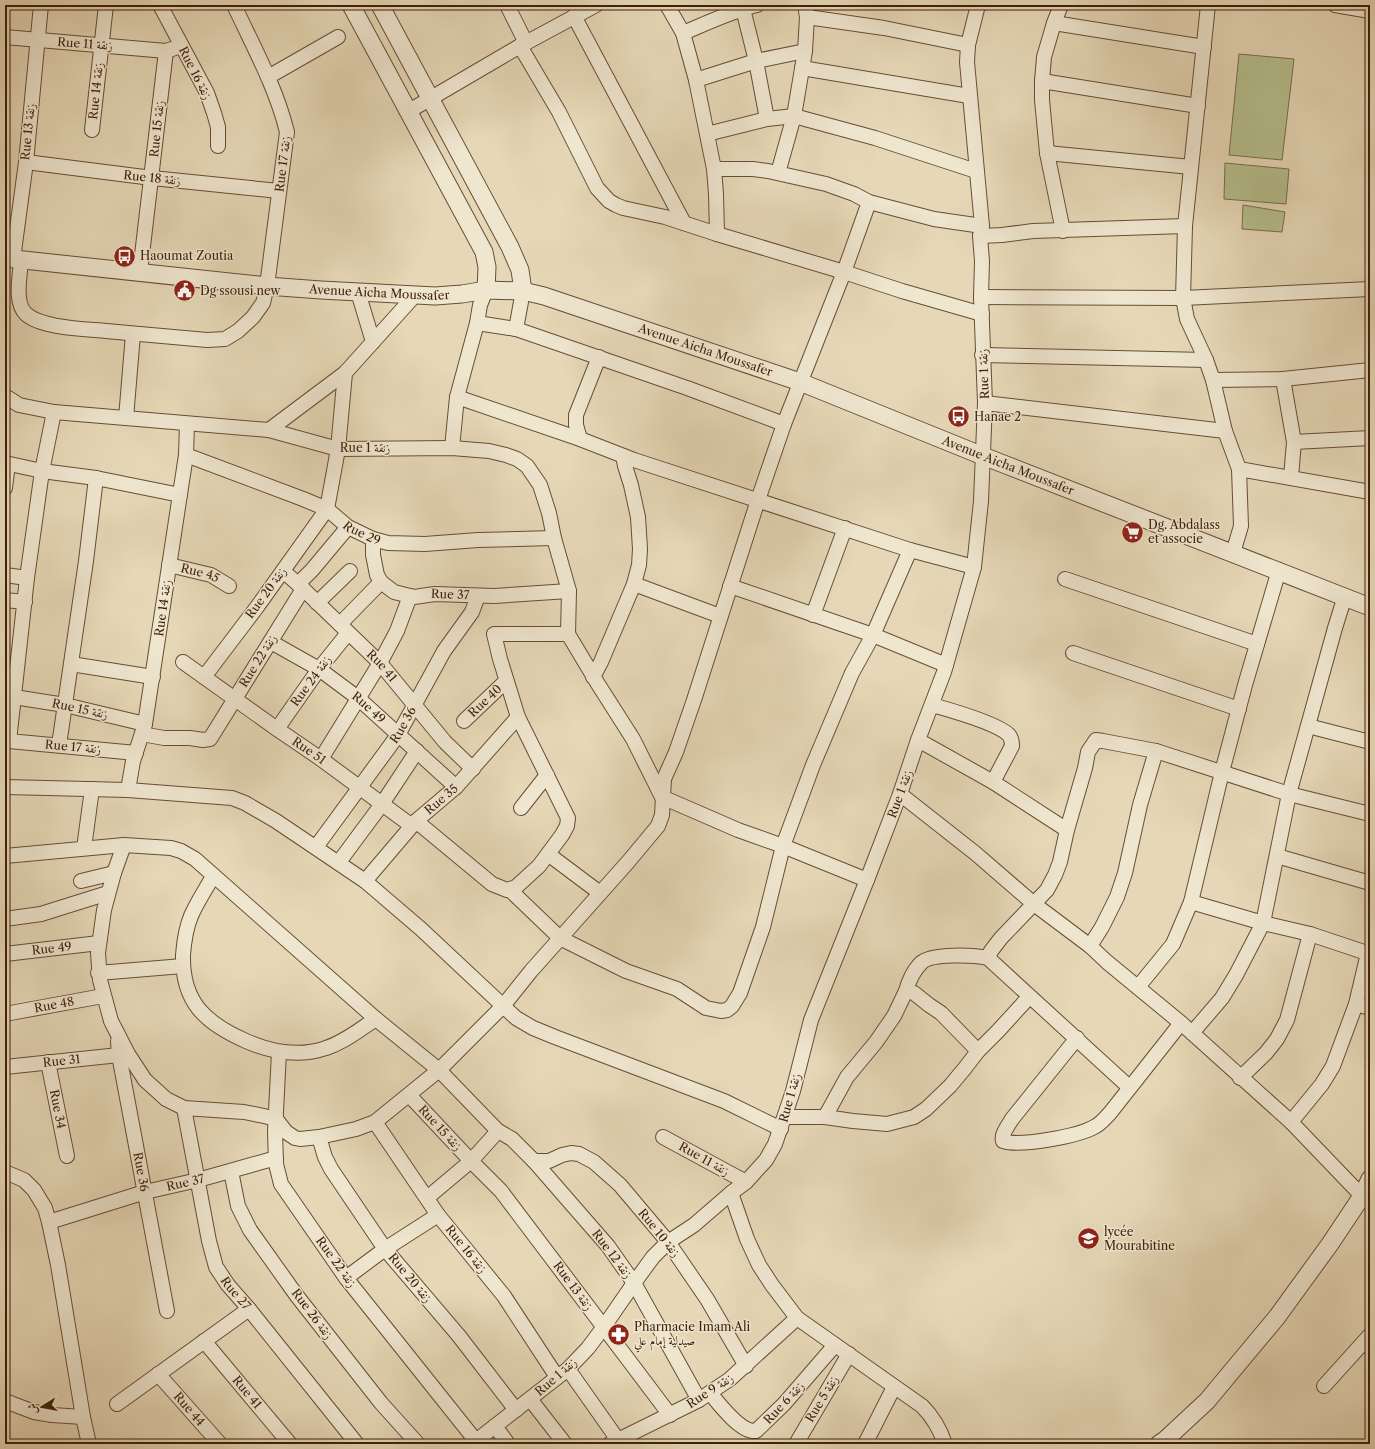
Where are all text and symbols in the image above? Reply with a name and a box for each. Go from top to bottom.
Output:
street label: Rue 11 زنقة [57,34,113,53]
street label: Rue 16 زنقة [176,44,215,102]
street label: Rue 14 زنقة [85,61,106,120]
street label: Rue 15 زنقة [146,100,167,158]
street label: Rue 13 زنقة [17,103,38,161]
street label: Rue 17 زنقة [272,135,293,193]
street label: Rue 18 زنقة [123,167,182,188]
bus stop icon: Haoumat Zoutia [111,243,137,269]
place label: Haoumat Zoutia [140,248,234,263]
public building icon: Dg ssousi new [172,278,198,304]
street label: Avenue Aicha Moussafer [308,281,450,303]
place label: Dg ssousi new [200,283,282,298]
street label: Avenue Aicha Moussafer [636,320,775,379]
street label: Rue 1 زنقة [975,348,992,400]
bus stop icon: Hanae 2 [946,404,972,430]
place label: Hanae 2 [974,409,1021,424]
street label: Avenue Aicha Moussafer [939,432,1076,498]
street label: Rue 1 زنقة [340,440,390,455]
place label: Dg. Abdalass et associe [1148,517,1220,546]
street label: Rue 29 [340,518,382,548]
supermarket icon: Dg. Abdalass et associe [1120,519,1146,545]
street label: Rue 45 [179,560,223,585]
street label: Rue 20 زنقة [242,564,289,621]
street label: Rue 14 زنقة [151,578,174,637]
street label: Rue 37 [431,586,470,602]
street label: Rue 22 زنقة [236,631,280,690]
street label: Rue 41 [364,646,400,685]
street label: Rue 24 زنقة [287,652,334,709]
street label: Rue 40 [465,681,505,720]
street label: Rue 49 [349,688,389,726]
street label: Rue 15 زنقة [51,695,110,722]
street label: Rue 36 [386,704,419,746]
street label: Rue 51 [289,733,329,767]
street label: Rue 17 زنقة [44,737,102,756]
street label: Rue 1 زنقة [884,767,915,820]
street label: Rue 35 [421,781,461,818]
street label: Rue 49 [31,938,72,958]
street label: Rue 48 [33,993,75,1015]
street label: Rue 31 [42,1051,81,1070]
street label: Rue 1 زنقة [775,1071,804,1124]
street label: Rue 34 [47,1088,69,1130]
street label: Rue 15 زنقة [415,1102,465,1154]
street label: Rue 11 زنقة [676,1139,732,1179]
street label: Rue 36 [130,1151,152,1193]
street label: Rue 37 [165,1171,206,1194]
street label: Rue 10 زنقة [635,1205,684,1260]
street label: Rue 16 زنقة [442,1222,490,1276]
place label: lycée Mourabitine [1104,1224,1175,1253]
street label: Rue 12 زنقة [589,1226,636,1281]
school or university icon: lycée Mourabitine [1076,1226,1102,1252]
street label: Rue 22 زنقة [313,1233,360,1290]
street label: Rue 20 زنقة [385,1250,436,1306]
street label: Rue 13 زنقة [550,1258,597,1313]
street label: Rue 27 [218,1274,254,1313]
street label: Rue 26 زنقة [289,1285,336,1342]
place label: Pharmacie Imam Ali صيدلية إمام علي [634,1319,751,1353]
pharmacy icon: Pharmacie Imam Ali صيدلية إمام علي [606,1321,632,1347]
street label: Rue 1 زنقة [532,1354,580,1399]
street label: Rue 9 زنقة [684,1370,736,1411]
street label: Rue 5 زنقة [802,1372,841,1425]
street label: Rue 41 [229,1373,265,1412]
street label: Rue 6 زنقة [760,1378,807,1427]
north arrow [22,1387,62,1427]
street label: Rue 44 [171,1389,208,1429]
text: ش [24,1402,40,1416]

